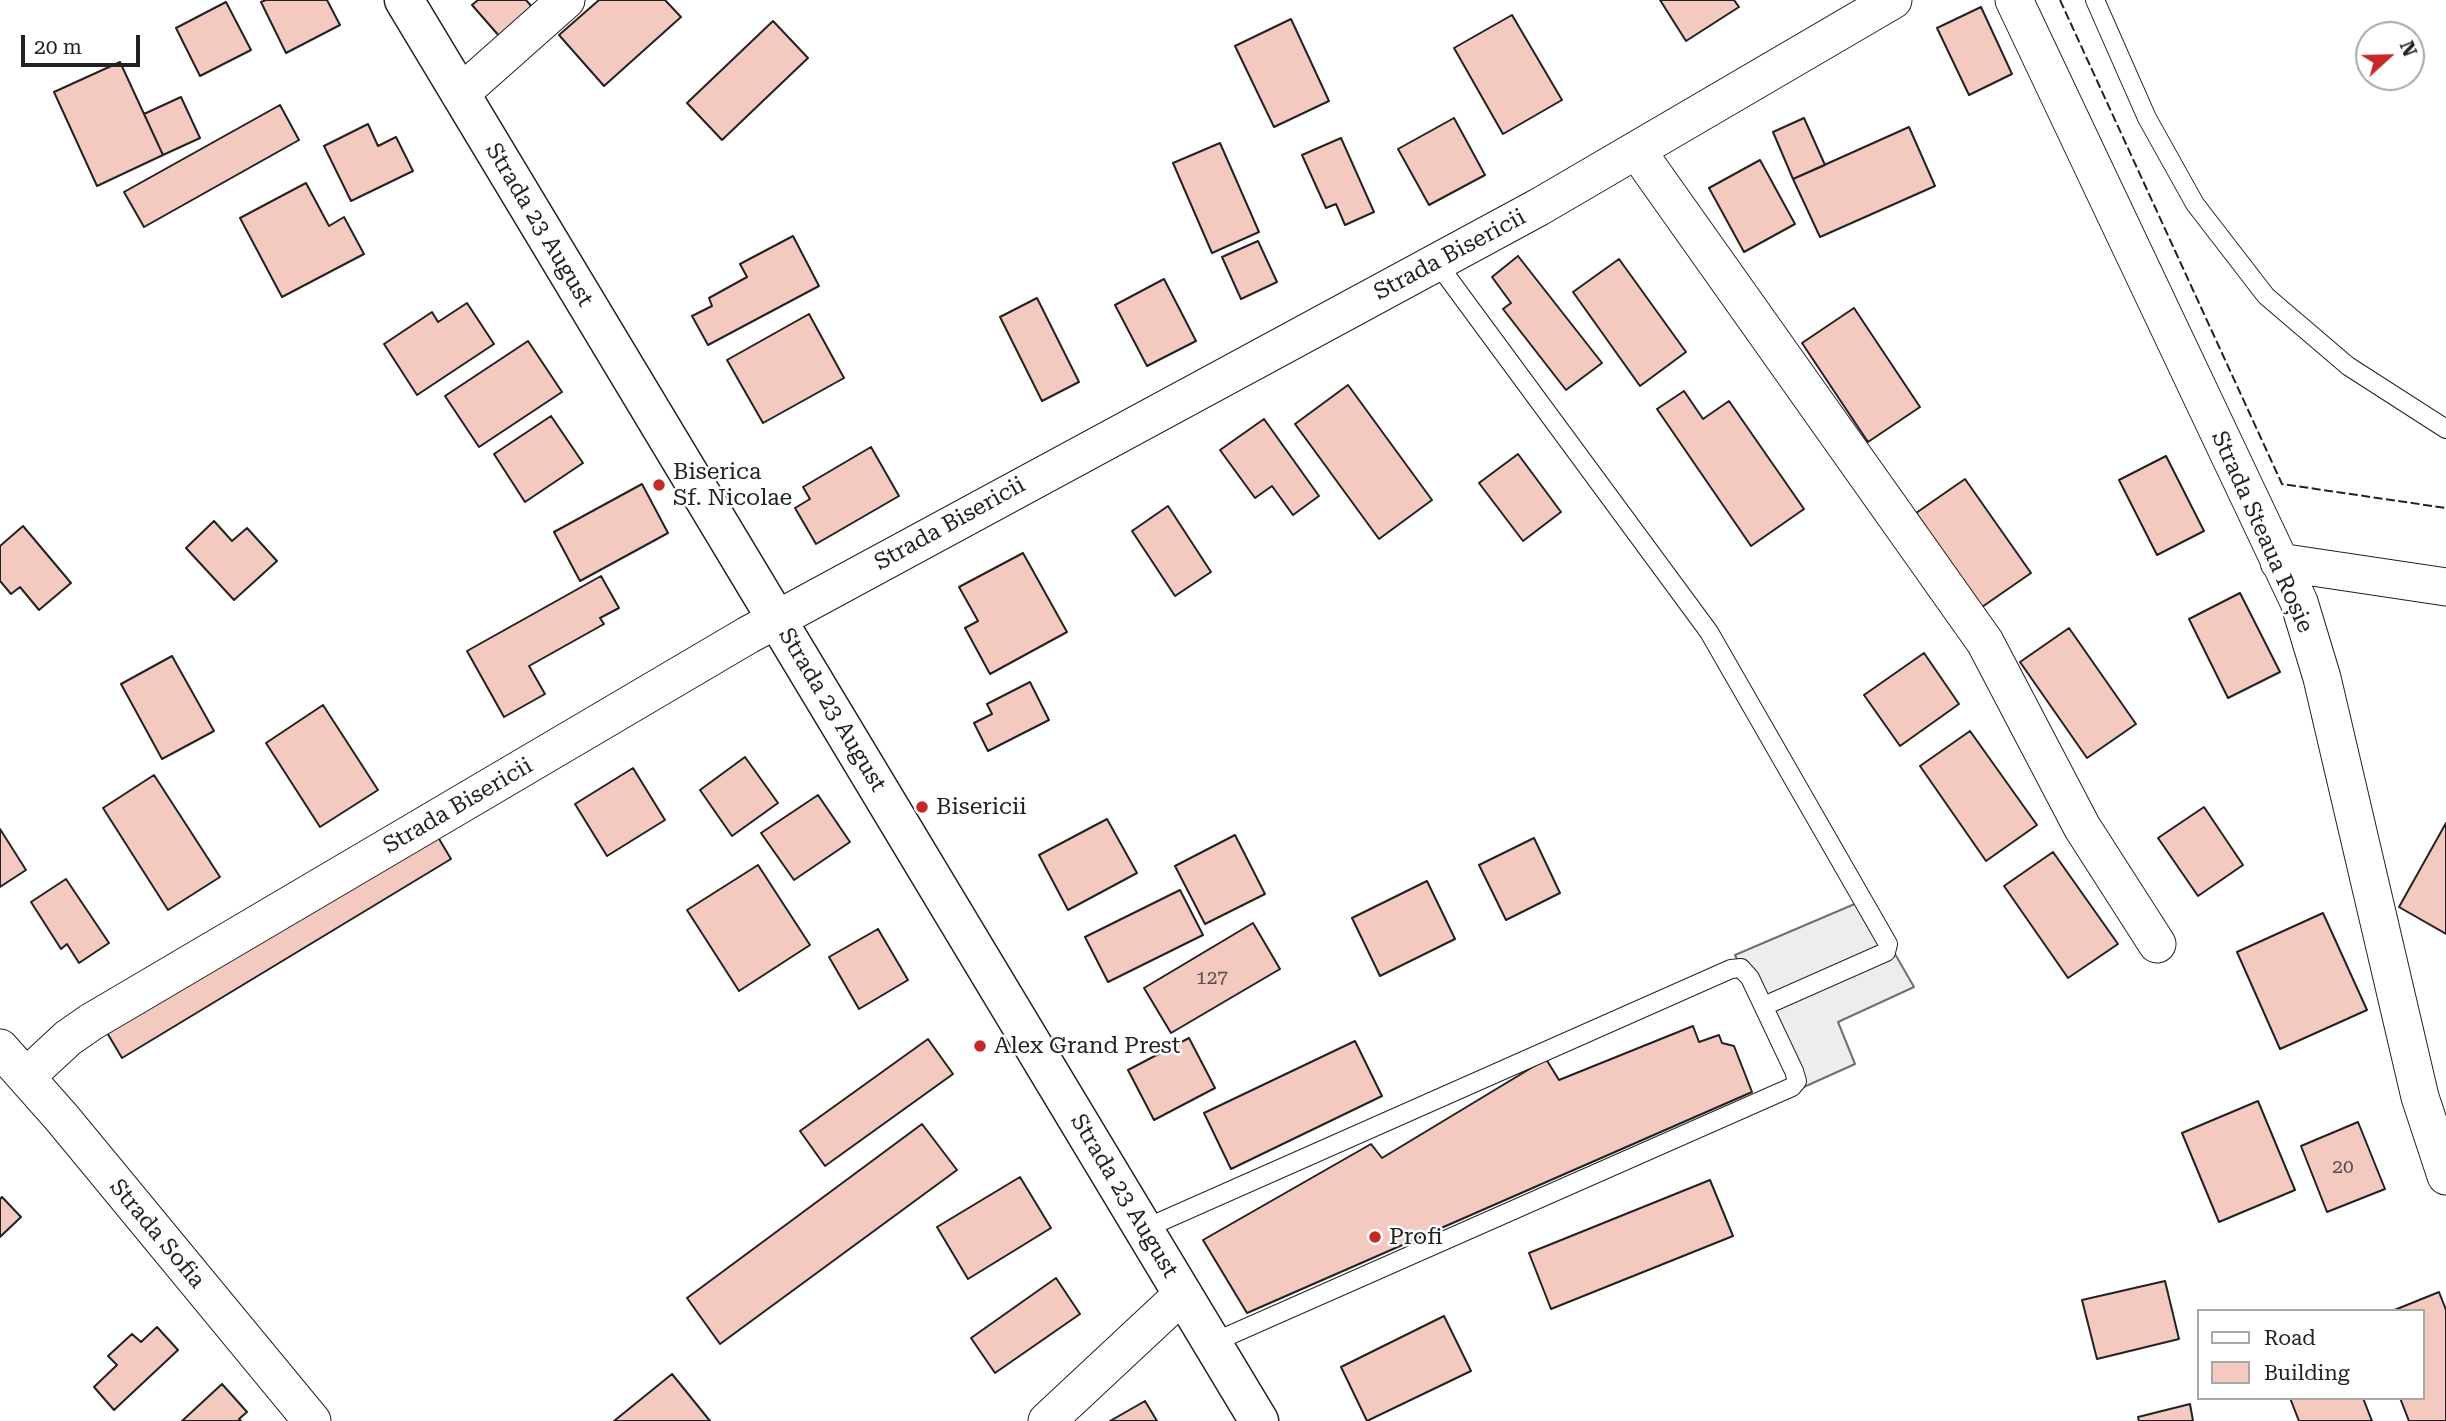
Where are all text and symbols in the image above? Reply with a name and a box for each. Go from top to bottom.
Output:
scale bar [24,21,144,65]
north arrow [2355,21,2425,91]
text: 20 m [34,35,82,59]
text: N [2395,38,2421,60]
street label: Strada 23 August [479,138,599,312]
street label: Strada Bisericii [1369,203,1531,307]
street label: Strada Steaua Roșie [2205,427,2319,637]
place label: Biserica Sf. Nicolae [673,458,792,512]
street label: Strada Bisericii [870,471,1030,577]
marker: Biserica Sf. Nicolae [651,477,667,493]
street label: Strada 23 August [772,623,892,797]
street label: Strada Bisericii [378,752,538,860]
place label: Bisericii [936,793,1027,821]
marker: Bisericii [914,799,930,815]
house number: 127 [1196,967,1228,989]
place label: Alex Grand Prest [994,1032,1180,1060]
marker: Alex Grand Prest [972,1038,988,1054]
street label: Strada 23 August [1064,1109,1184,1283]
house number: 20 [2332,1156,2354,1178]
street label: Strada Sofia [103,1174,211,1294]
place label: Profi [1389,1223,1442,1251]
marker: Profi [1367,1229,1383,1245]
legend [2198,1309,2425,1400]
text: Road [2264,1326,2316,1350]
text: Building [2264,1361,2350,1385]

